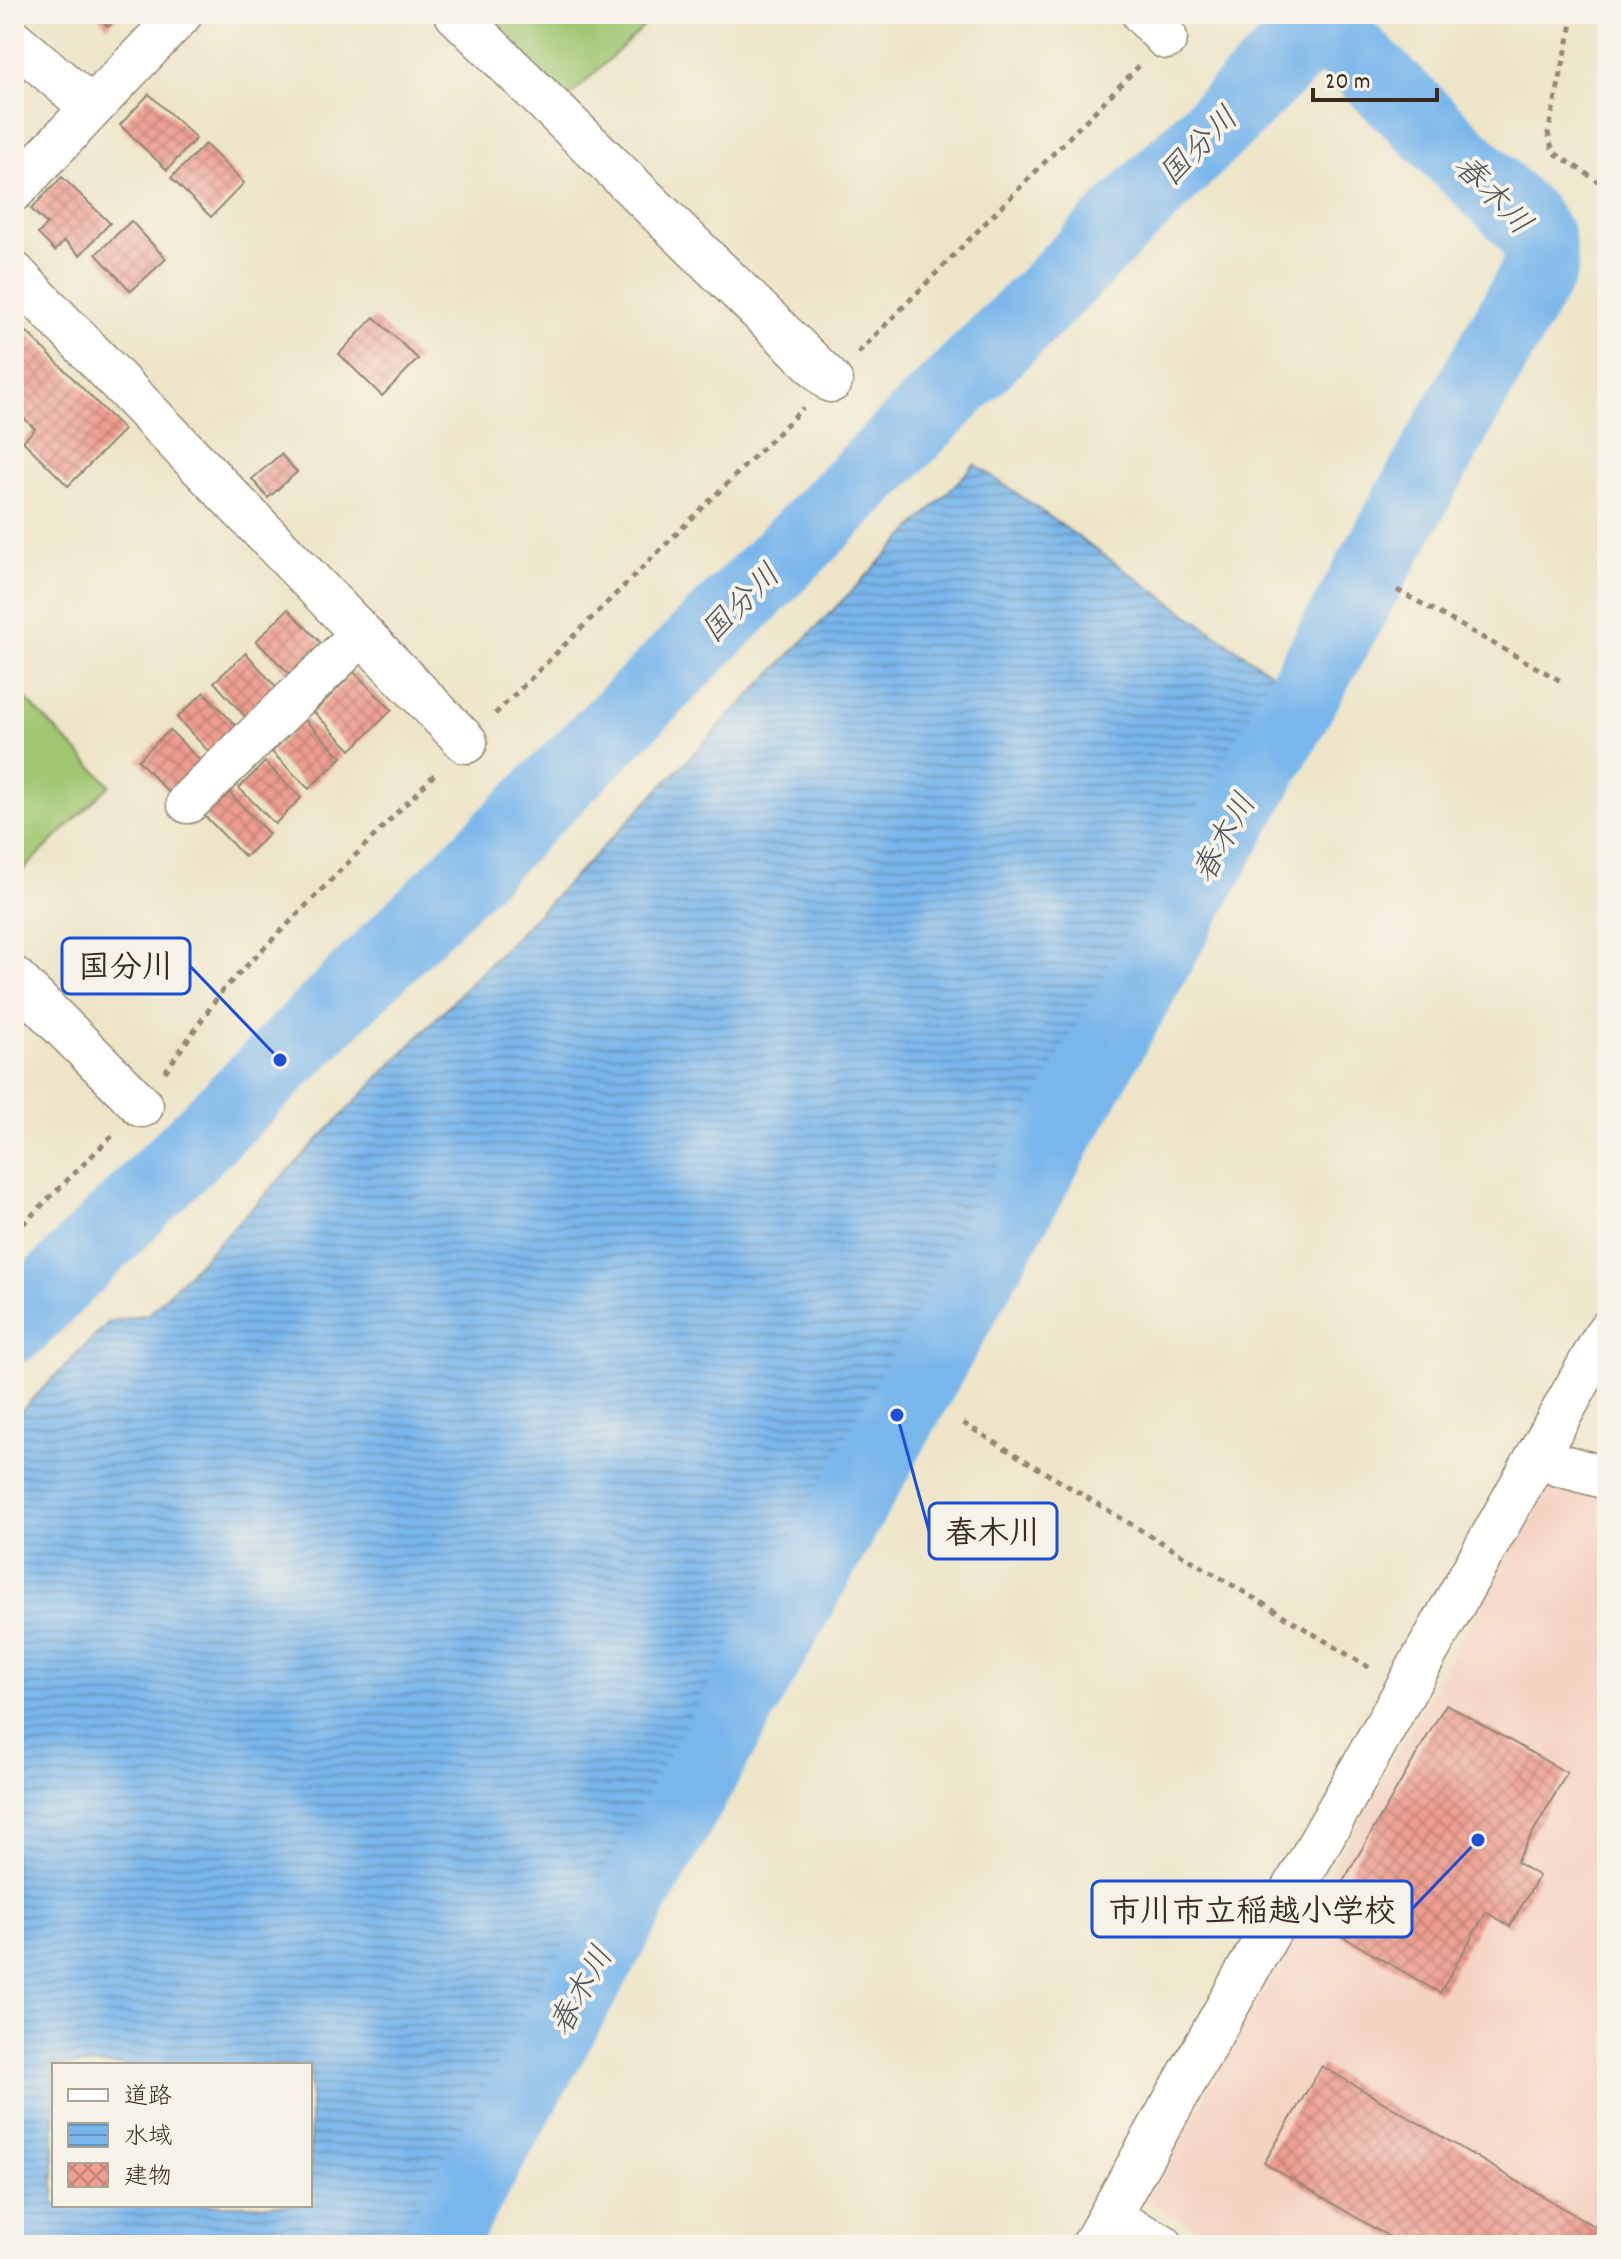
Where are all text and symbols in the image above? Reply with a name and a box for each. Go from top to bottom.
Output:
scale bar [1313,52,1437,102]
text: 20 m [1325,66,1371,100]
water label: 国分川 [1151,98,1252,199]
water label: 春木川 [1441,147,1540,248]
water label: 国分川 [693,555,794,656]
water label: 春木川 [1184,786,1271,893]
callout: 国分川 [62,938,190,994]
text: 国分川 [78,948,174,994]
callout: 春木川 [929,1503,1057,1559]
text: 春木川 [945,1514,1041,1560]
callout: 市川市立稲越小学校 [1092,1881,1412,1937]
text: 市川市立稲越小学校 [1108,1892,1396,1938]
water label: 春木川 [541,1939,628,2046]
legend [52,2063,312,2207]
text: 道路 [124,2081,172,2115]
text: 水域 [124,2121,172,2155]
text: 建物 [124,2161,172,2195]

